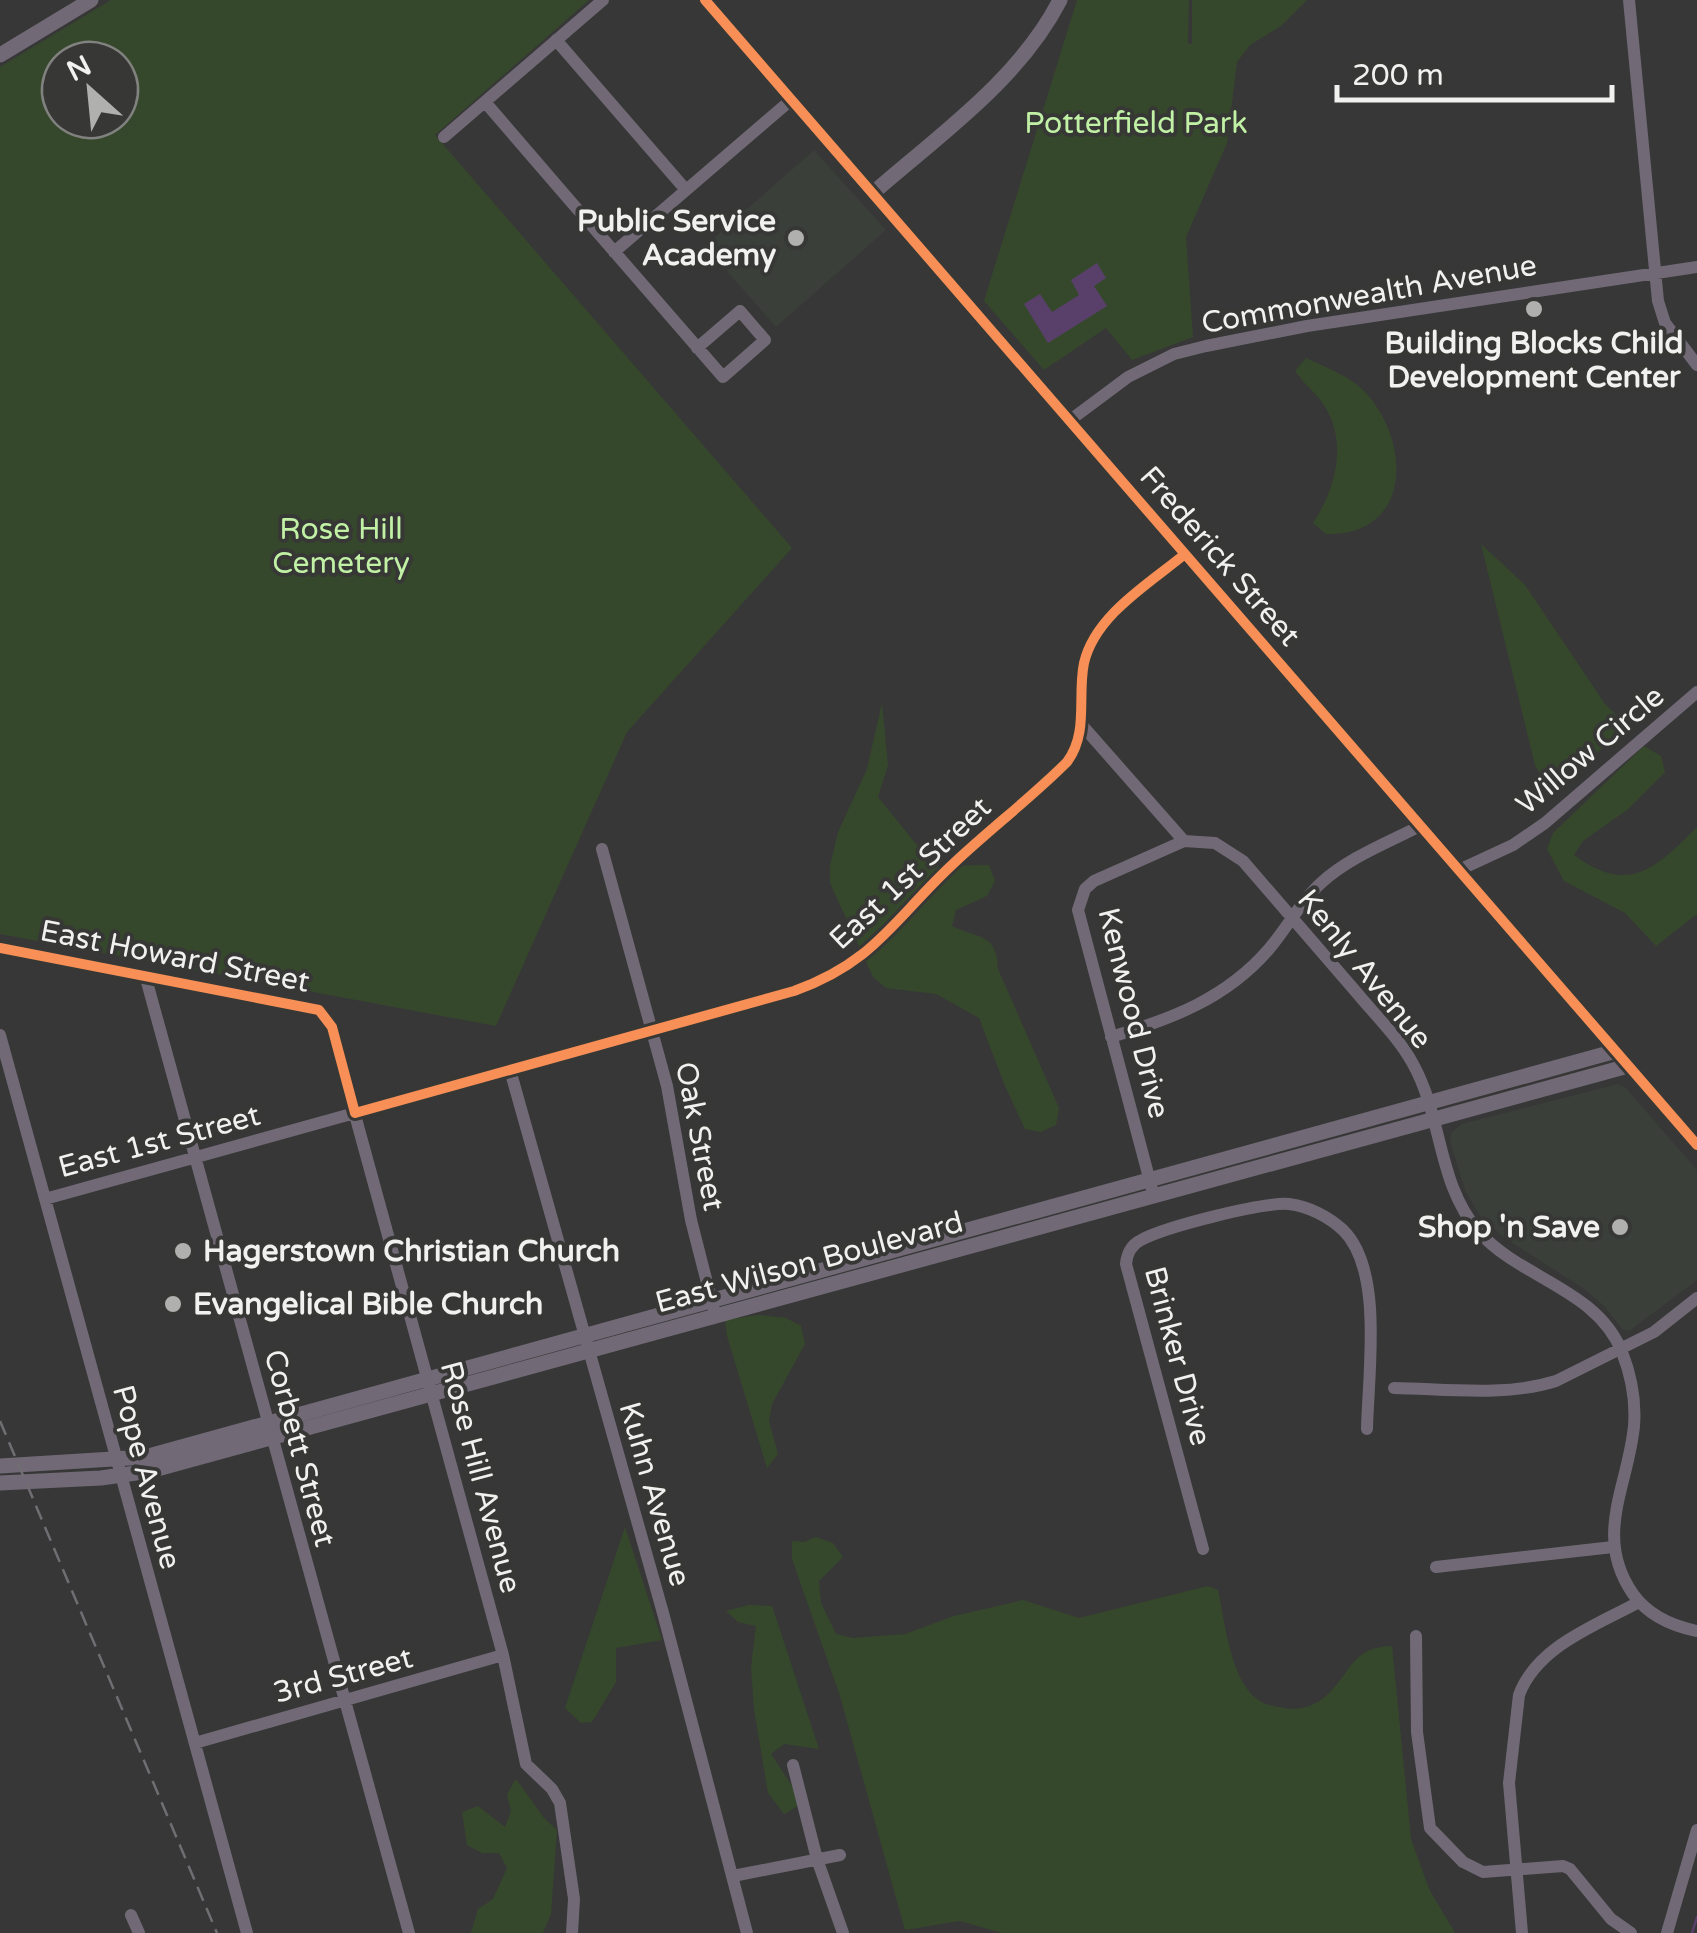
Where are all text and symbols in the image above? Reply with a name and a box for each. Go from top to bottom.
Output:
north arrow [40,40,140,140]
scale bar [1337,40,1612,102]
text: N [61,48,97,89]
text: 200 m [1352,57,1444,94]
park label: Potterfield Park [1024,105,1248,142]
place label: Public Service Academy [577,203,776,274]
marker: Public Service Academy [785,227,807,249]
street label: Commonwealth Avenue [1199,247,1540,342]
marker: Building Blocks Child Development Center [1523,298,1545,320]
place label: Building Blocks Child Development Center [1385,325,1683,396]
street label: Frederick Street [1131,459,1308,654]
park label: Rose Hill Cemetery [272,511,410,582]
street label: Willow Circle [1509,678,1672,823]
street label: East 1st Street [822,789,999,958]
street label: Kenly Avenue [1289,882,1440,1056]
street label: Kenwood Drive [1089,904,1178,1122]
street label: East Howard Street [37,912,313,1001]
street label: Oak Street [667,1059,732,1214]
street label: East 1st Street [54,1097,264,1186]
street label: East Wilson Boulevard [651,1204,967,1321]
place label: Shop 'n Save [1418,1209,1600,1246]
marker: Shop 'n Save [1609,1216,1631,1238]
place label: Hagerstown Christian Church [203,1233,620,1270]
marker: Hagerstown Christian Church [172,1240,194,1262]
street label: Brinker Drive [1136,1262,1219,1450]
place label: Evangelical Bible Church [193,1286,543,1323]
marker: Evangelical Bible Church [162,1293,184,1315]
street label: Corbett Street [255,1346,344,1551]
street label: Rose Hill Avenue [432,1357,529,1597]
street label: Pope Avenue [104,1381,189,1573]
street label: Kuhn Avenue [611,1398,699,1591]
street label: 3rd Street [270,1639,417,1712]

